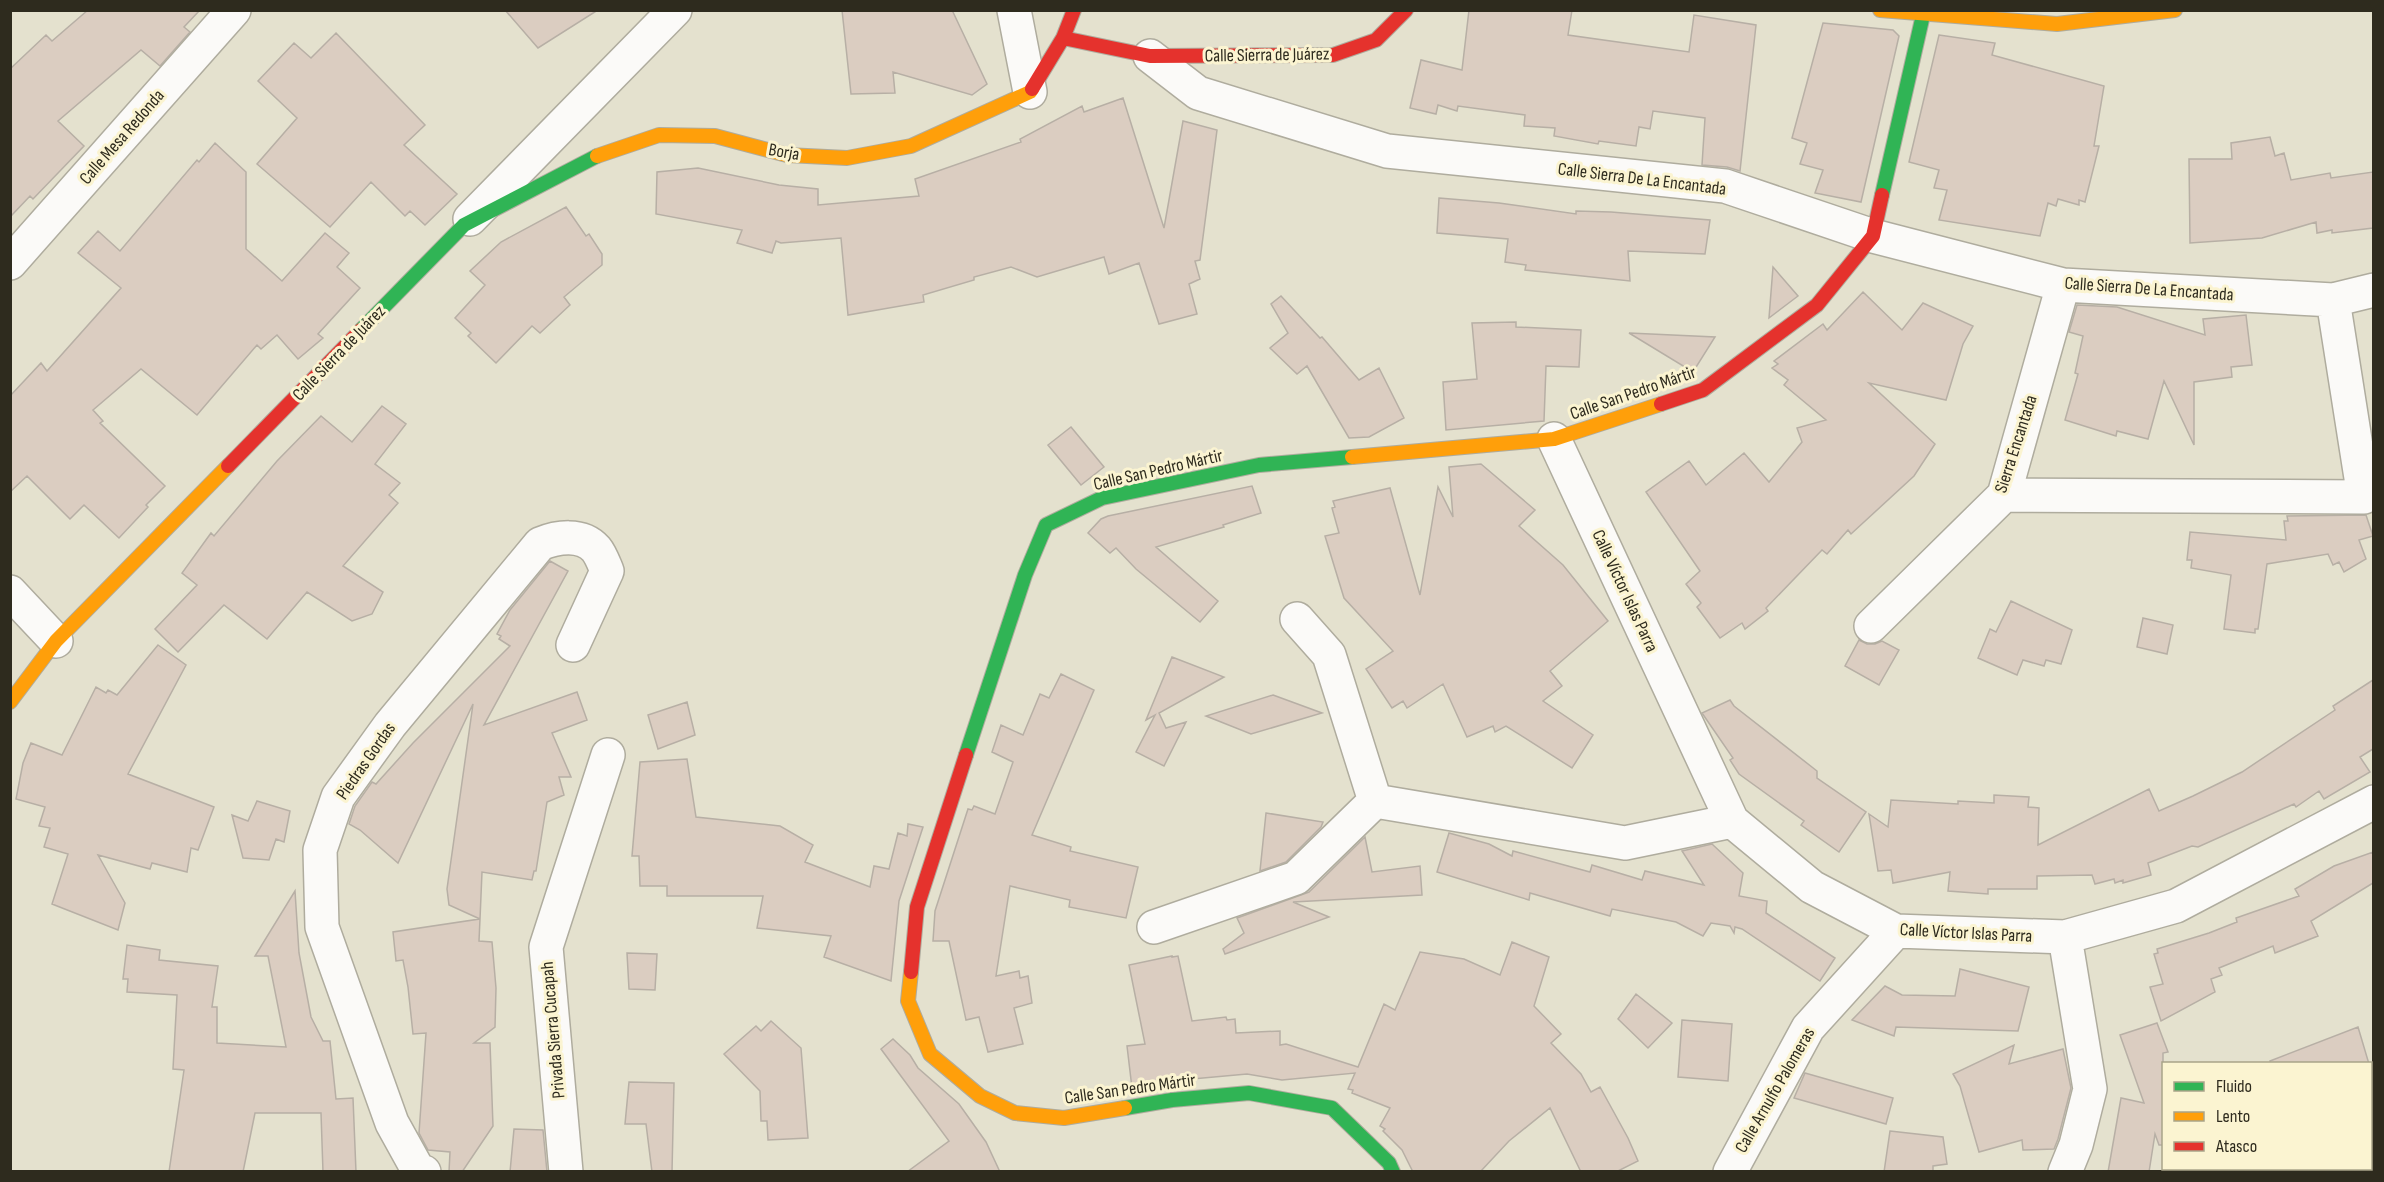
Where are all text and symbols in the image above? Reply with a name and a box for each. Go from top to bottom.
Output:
street label: Calle Sierra de Juárez [1205,43,1330,67]
street label: Calle Mesa Redonda [75,85,169,189]
street label: Borja [767,139,801,165]
street label: Calle Sierra De La Encantada [1557,158,1727,200]
street label: Calle Sierra De La Encantada [2064,273,2234,305]
street label: Calle Sierra de Juárez [288,301,390,405]
street label: Calle San Pedro Mártir [1567,362,1699,424]
street label: Sierra Encantada [1990,392,2042,496]
street label: Calle San Pedro Mártir [1091,445,1225,495]
street label: Calle Víctor Islas Parra [1587,527,1663,656]
street label: Piedras Gordas [332,718,400,804]
street label: Calle Víctor Islas Parra [1899,919,2033,947]
street label: Privada Sierra Cucapah [537,961,569,1099]
street label: Calle Arnulfo Palomeras [1731,1024,1819,1156]
legend [2162,1062,2372,1170]
street label: Calle San Pedro Mártir [1063,1069,1197,1109]
text: Fluido [2216,1076,2252,1097]
text: Lento [2216,1106,2250,1127]
text: Atasco [2215,1136,2257,1157]

